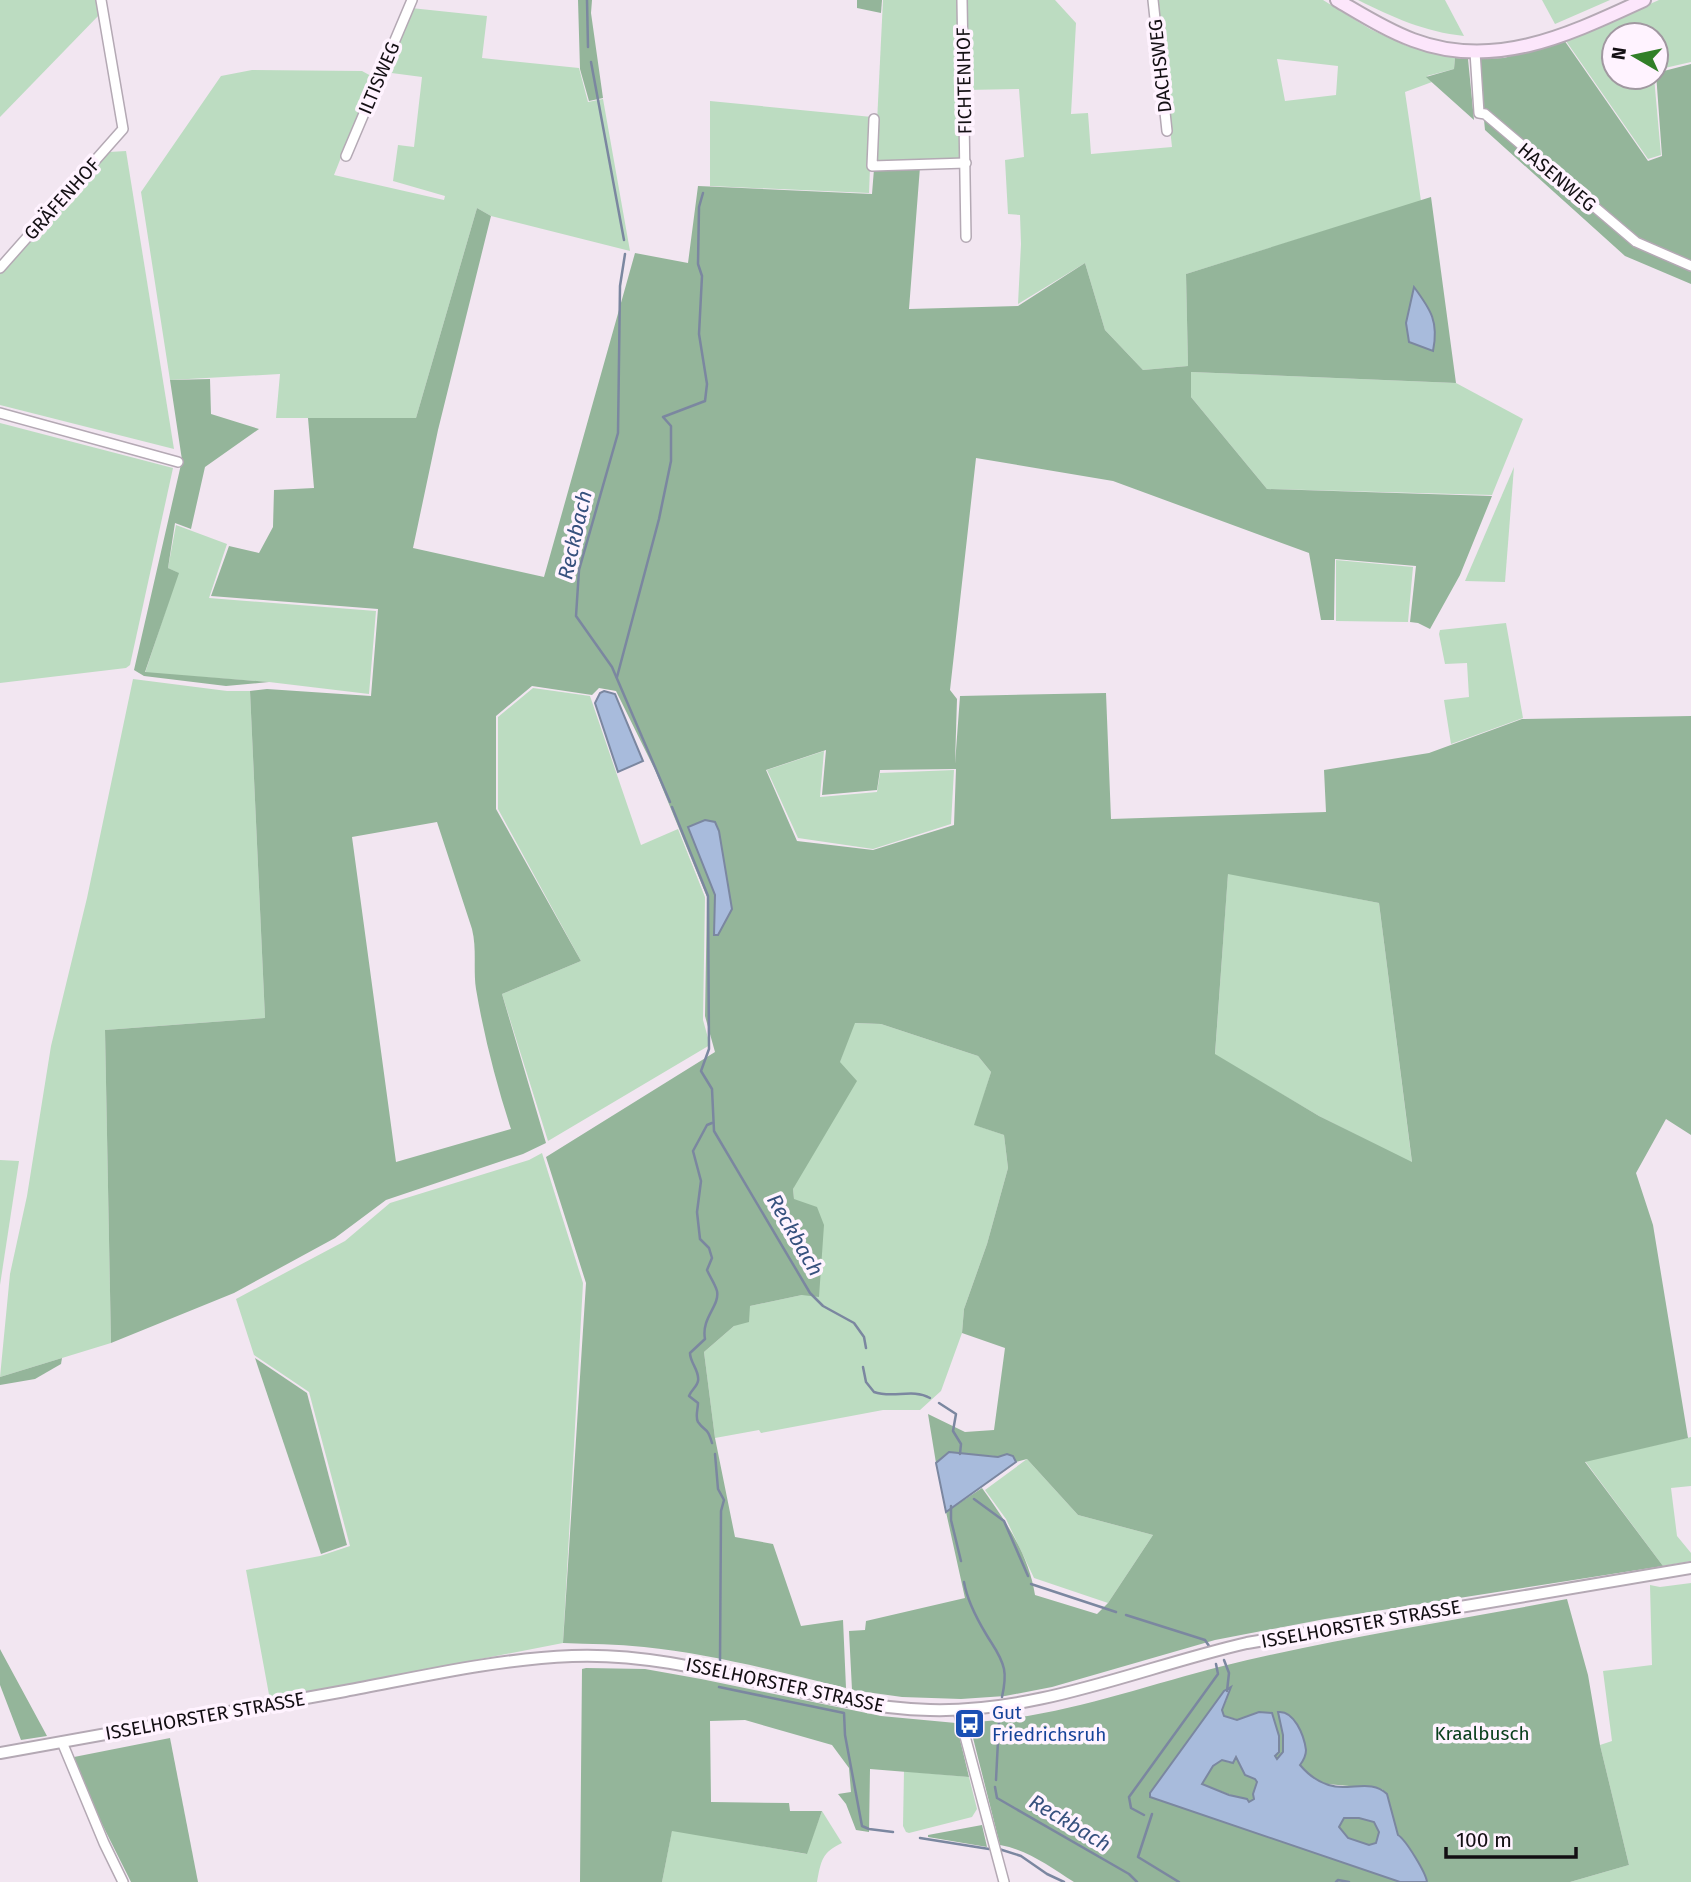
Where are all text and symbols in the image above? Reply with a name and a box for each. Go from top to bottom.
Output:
street label: DACHSWEG [1144,18,1176,114]
north arrow [1600,21,1670,91]
street label: FICHTENHOF [952,27,976,135]
street label: ILTISWEG [353,38,405,118]
text: N [1606,45,1631,61]
street label: HASENWEG [1513,138,1601,216]
street label: GRÄFENHOF [19,153,105,245]
water label: Reckbach [552,488,598,582]
water label: Reckbach [761,1189,829,1281]
street label: ISSELHORSTER STRASSE [1259,1595,1463,1653]
street label: ISSELHORSTER STRASSE [684,1653,886,1717]
street label: ISSELHORSTER STRASSE [103,1687,307,1745]
place label: Gut Friedrichsruh [992,1701,1106,1746]
bus stop icon: Gut Friedrichsruh [952,1706,986,1740]
park label: Kraalbusch [1434,1722,1530,1745]
water label: Reckbach [1024,1789,1116,1857]
scale bar [1446,1815,1576,1859]
text: 100 m [1456,1827,1512,1853]

